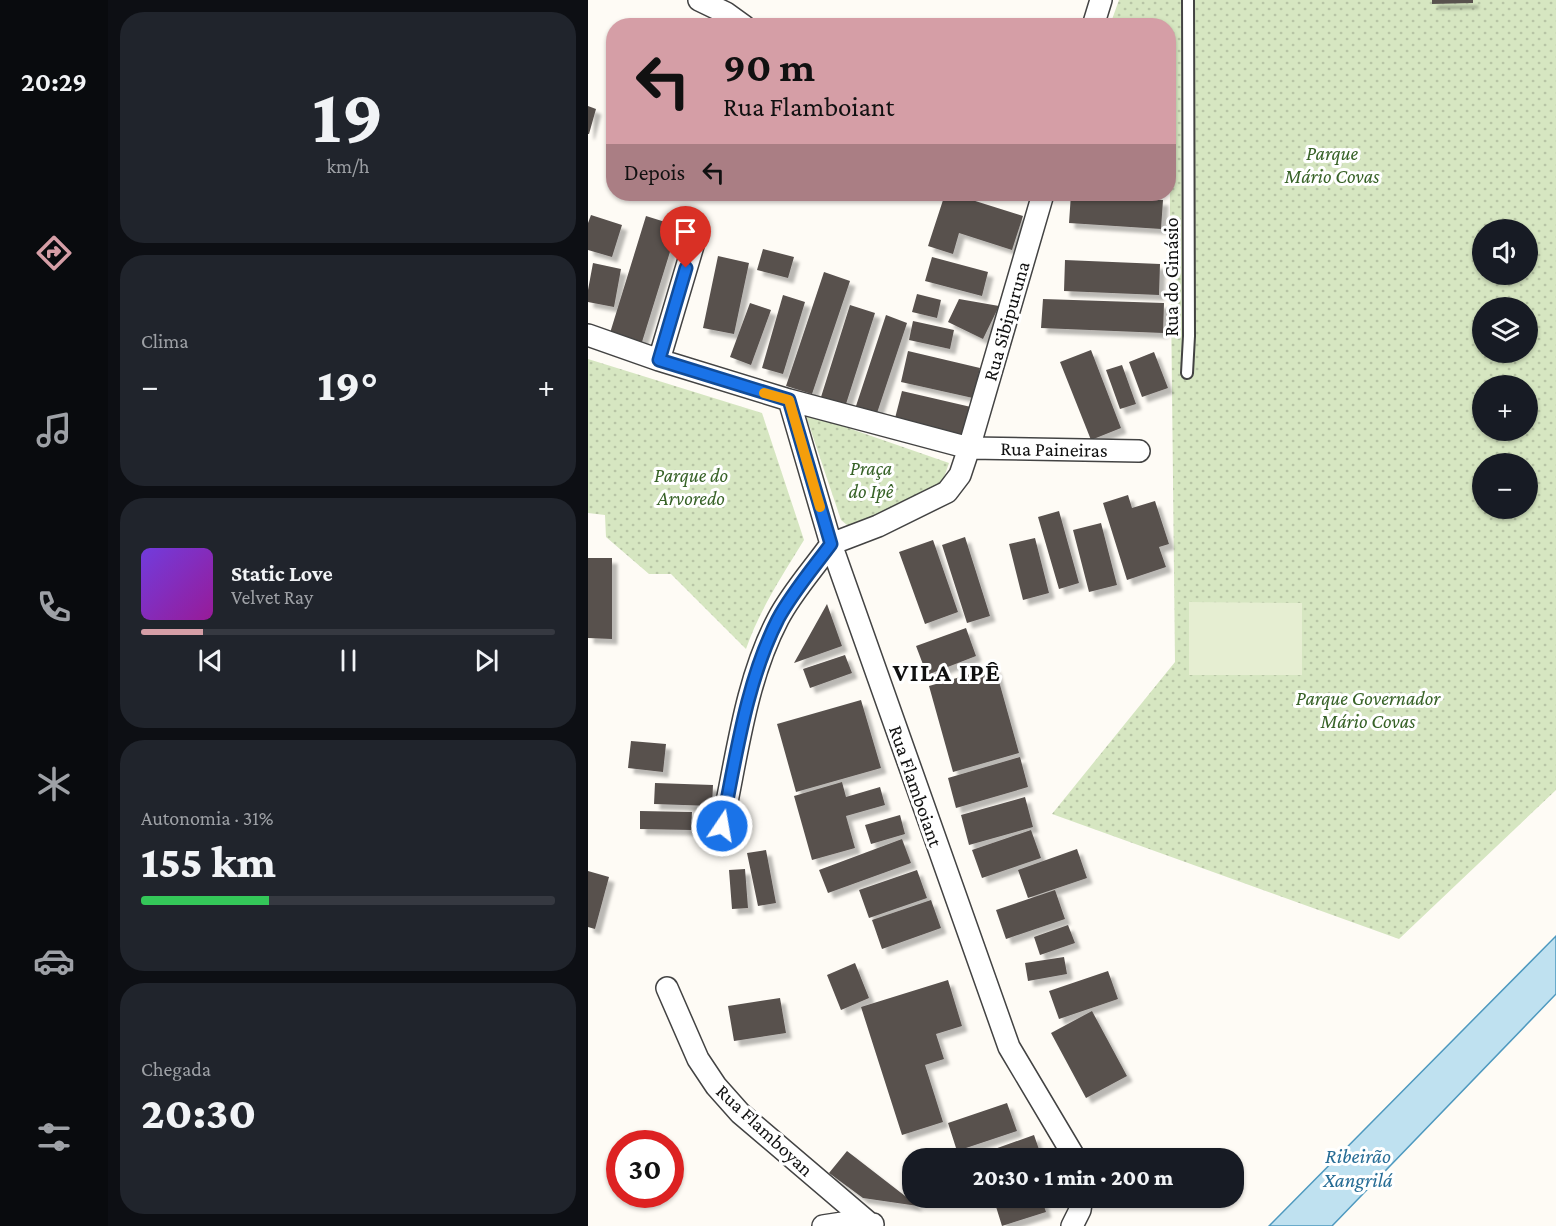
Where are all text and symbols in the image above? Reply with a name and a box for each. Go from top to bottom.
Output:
icon: left [624,42,702,120]
text: 90 m [723,43,815,90]
text: 20:29 [21,67,87,97]
text: 19 [312,72,384,159]
text: Rua Flamboiant [723,92,894,122]
park label: Parque Mário Covas [1284,142,1380,187]
text: km/h [326,155,370,177]
icon: left [697,156,730,189]
text: Depois [624,160,685,185]
pin [660,206,711,268]
icon: arrive [669,215,702,248]
street label: Rua do Ginásio [1160,217,1182,337]
map controls [1472,219,1538,519]
button: sound [1472,219,1538,285]
icon: directions [33,232,75,274]
street label: Rua Sibipuruna [978,259,1035,384]
button: layers [1472,297,1538,363]
text: Clima [141,330,189,352]
text: 19° [318,360,378,410]
text: − [141,367,158,404]
text: + [538,367,555,404]
button: + [1472,375,1538,441]
icon: music [33,409,75,451]
street label: Rua Paineiras [1000,437,1108,461]
button: − [1472,453,1538,519]
park label: Praça do Ipê [849,457,894,503]
park label: Parque do Arvoredo [654,464,728,509]
text: Static Love [231,561,333,586]
icon: phone [33,586,75,628]
text: Velvet Ray [231,586,313,608]
icon: previous [194,644,227,677]
icon: pause [332,644,365,677]
icon: next [470,644,503,677]
district label: VILA IPÊ [892,658,1001,687]
park label: Parque Governador Mário Covas [1296,687,1441,732]
street label: Rua Flamboiant [885,722,947,850]
icon: climate [33,763,75,805]
position arrow [690,794,754,858]
text: Autonomia · 31% [141,807,274,829]
text: 155 km [141,837,276,887]
icon: car [33,940,75,982]
text: Chegada [141,1058,211,1080]
street label: Rua Flamboyan [711,1080,818,1181]
text: 20:30 [141,1088,256,1138]
icon: filters [33,1116,75,1158]
speed limit sign: 30 [606,1130,684,1208]
water label: Ribeirão Xangrilá [1322,1144,1393,1192]
text: 20:30 · 1 min · 200 m [973,1165,1173,1190]

